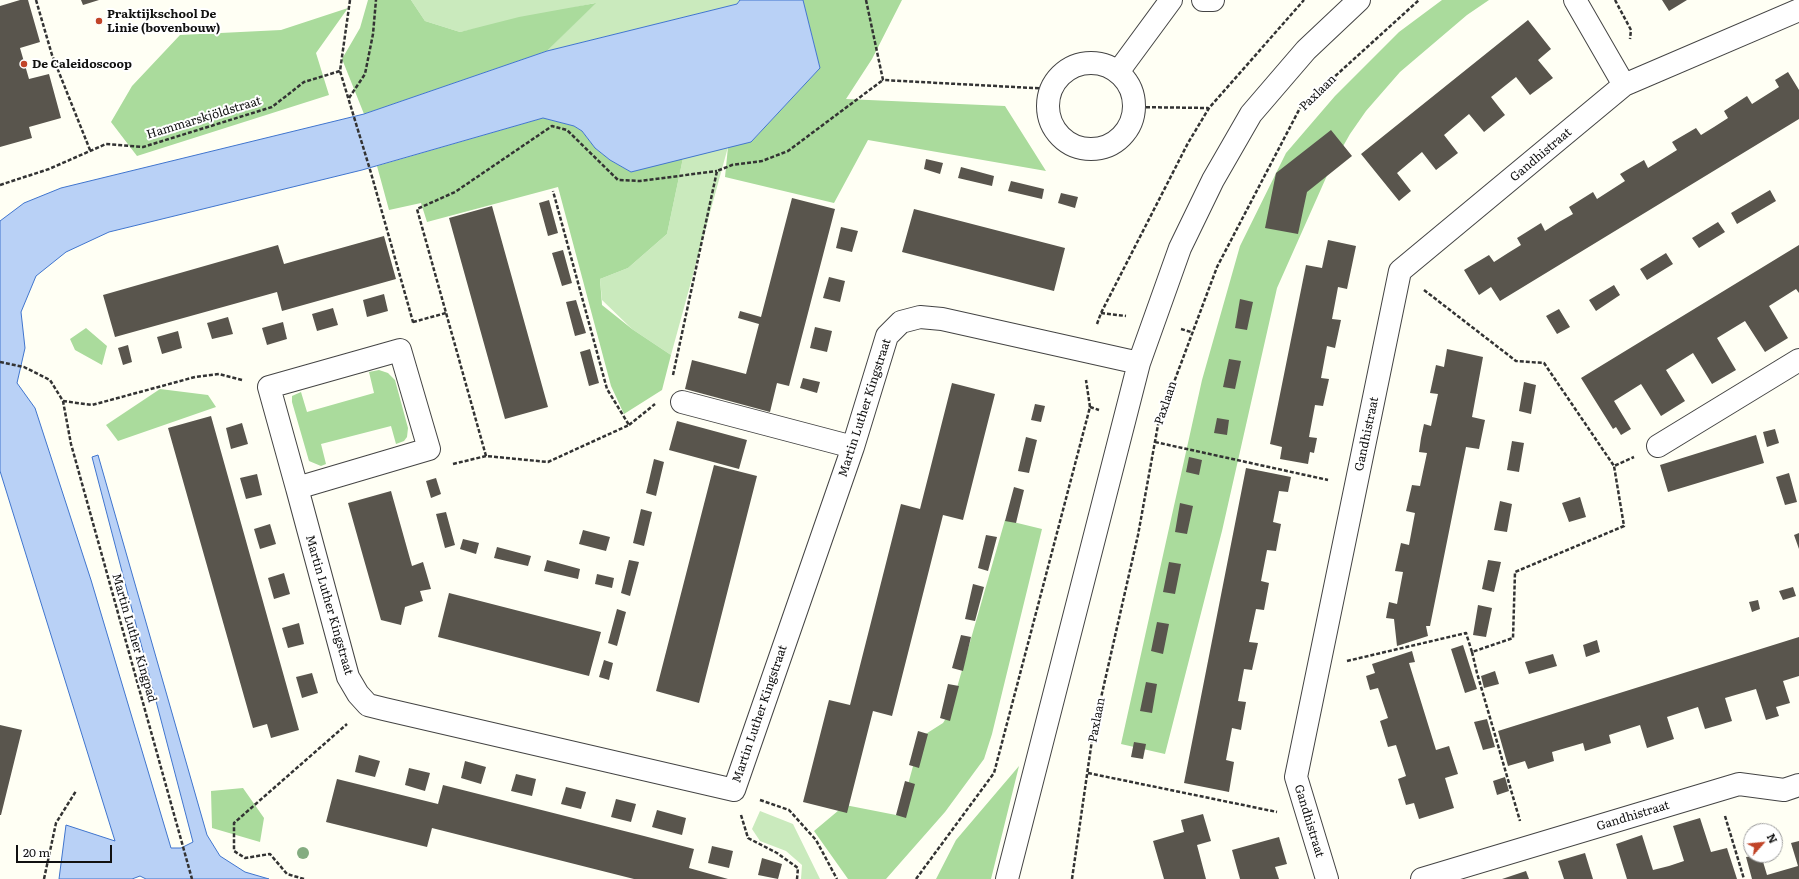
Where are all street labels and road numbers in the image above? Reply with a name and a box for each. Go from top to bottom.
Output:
street label: Paxlaan [1297,72,1339,114]
street label: Hammarskjöldstraat [145,94,263,142]
street label: Gandhistraat [1507,125,1575,185]
street label: Martin Luther Kingstraat [836,337,894,479]
street label: Paxlaan [1152,379,1180,427]
street label: Gandhistraat [1352,396,1382,472]
street label: Martin Luther Kingstraat [302,533,356,677]
street label: Martin Luther Kingpad [109,572,159,704]
street label: Martin Luther Kingstraat [730,643,790,785]
street label: Paxlaan [1086,696,1108,744]
street label: Gandhistraat [1291,783,1327,859]
street label: Gandhistraat [1595,798,1671,834]

